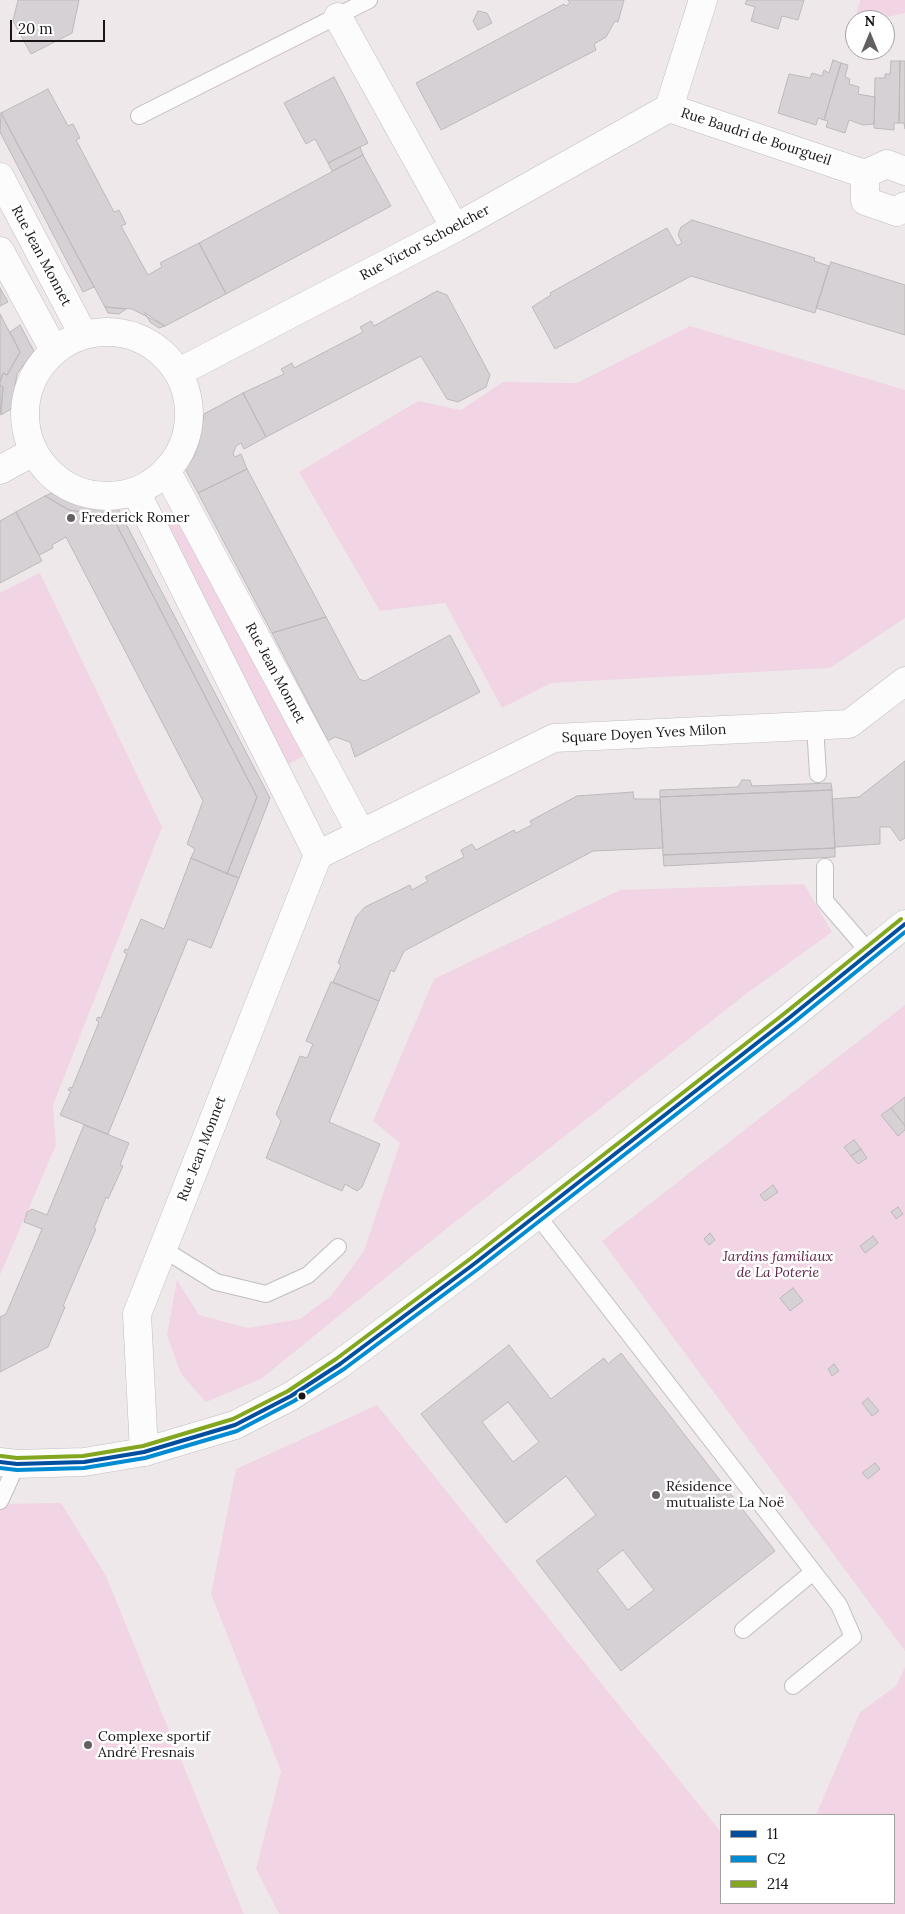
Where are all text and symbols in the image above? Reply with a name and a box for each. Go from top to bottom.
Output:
scale bar [12,10,108,42]
north arrow [845,10,895,60]
text: N [865,12,875,30]
text: 20 m [18,19,53,38]
street label: Rue Baudri de Bourgueil [679,105,833,169]
street label: Rue Victor Schoelcher [357,202,493,284]
street label: Rue Jean Monnet [7,203,75,309]
place label: Frederick Romer [81,510,190,526]
marker: Frederick Romer [65,512,77,524]
street label: Rue Jean Monnet [241,620,309,726]
street label: Square Doyen Yves Milon [561,721,727,747]
street label: Rue Jean Monnet [174,1094,230,1204]
park label: Jardins familiaux de La Poterie [723,1249,833,1282]
unlabelled marker [297,1391,307,1401]
place label: Résidence mutualiste La Noë [666,1479,784,1511]
marker: Résidence mutualiste La Noë [650,1489,662,1501]
place label: Complexe sportif André Fresnais [98,1729,210,1761]
marker: Complexe sportif André Fresnais [82,1739,94,1751]
legend [720,1814,895,1904]
text: 11 [767,1824,778,1843]
text: C2 [767,1849,786,1868]
text: 214 [767,1874,789,1893]

